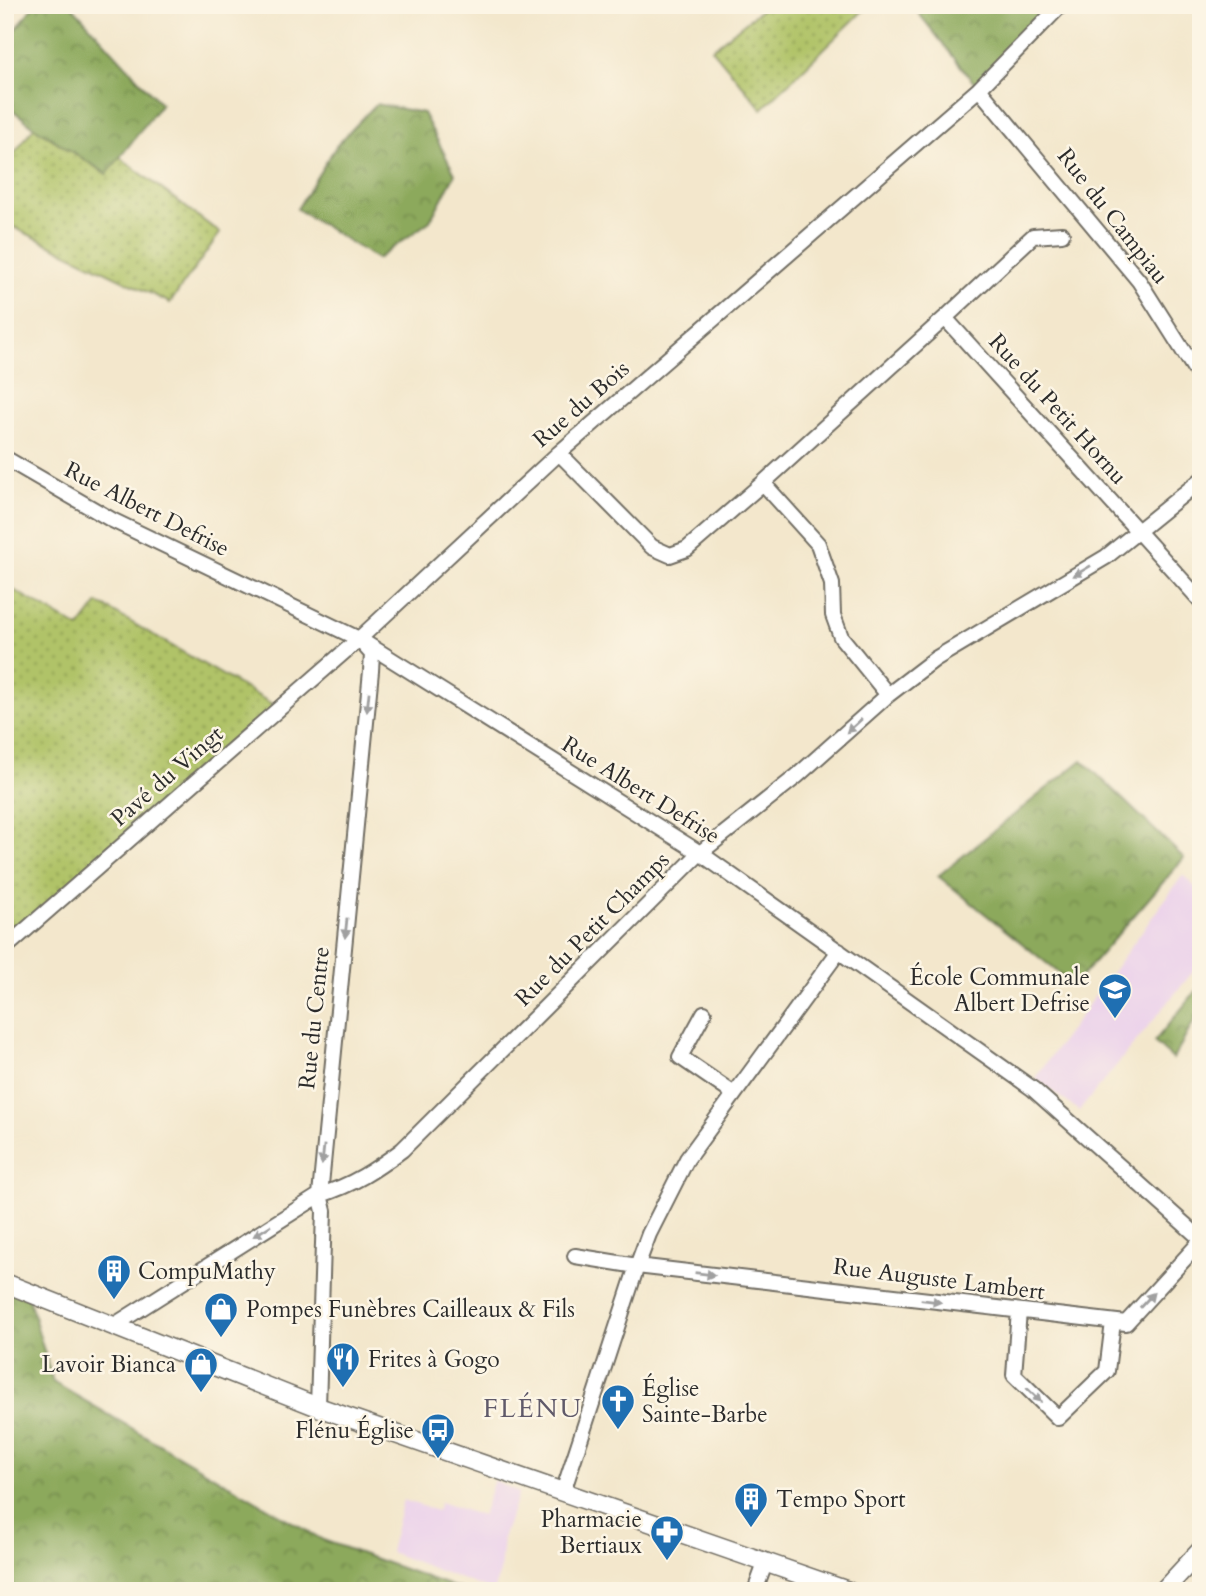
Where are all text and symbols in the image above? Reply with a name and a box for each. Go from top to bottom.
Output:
street label: Rue du Campiau [1050,142,1176,290]
street label: Rue du Petit Hornu [982,327,1134,491]
street label: Rue du Bois [526,353,636,455]
street label: Rue Albert Defrise [59,454,235,564]
one-way arrow [1073,565,1092,577]
one-way arrow [362,691,373,713]
one-way arrow [846,717,863,733]
street label: Pavé du Vingt [104,719,230,833]
street label: Rue Albert Defrise [556,729,726,851]
street label: Rue du Petit Champs [508,845,676,1013]
one-way arrow [340,917,351,939]
street label: Rue du Centre [291,945,337,1091]
place label: École Communale Albert Defrise [910,962,1090,1019]
school or university icon: École Communale Albert Defrise [1096,971,1134,1020]
one-way arrow [318,1144,329,1166]
one-way arrow [252,1225,272,1238]
street label: Rue Auguste Lambert [831,1251,1047,1307]
building icon: CompuMathy [95,1252,133,1301]
place label: CompuMathy [138,1256,276,1287]
one-way arrow [694,1269,716,1280]
shop icon: Pompes Funèbres Cailleaux & Fils [202,1290,240,1339]
one-way arrow [1139,1291,1155,1309]
place label: Pompes Funèbres Cailleaux & Fils [246,1294,575,1325]
one-way arrow [920,1295,942,1306]
restaurant icon: Frites à Gogo [324,1340,362,1389]
place label: Frites à Gogo [368,1344,500,1375]
shop icon: Lavoir Bianca [182,1345,220,1394]
place label: Lavoir Bianca [42,1349,176,1380]
place label: Église Sainte-Barbe [642,1373,768,1430]
church icon: Église Sainte-Barbe [599,1382,637,1431]
one-way arrow [1025,1386,1042,1402]
district label: FLÉNU [483,1391,583,1426]
bus stop icon: Flénu Église [419,1411,457,1460]
place label: Flénu Église [295,1415,414,1446]
building icon: Tempo Sport [732,1480,770,1529]
place label: Tempo Sport [776,1484,905,1515]
place label: Pharmacie Bertiaux [541,1504,643,1561]
pharmacy icon: Pharmacie Bertiaux [648,1513,686,1562]

